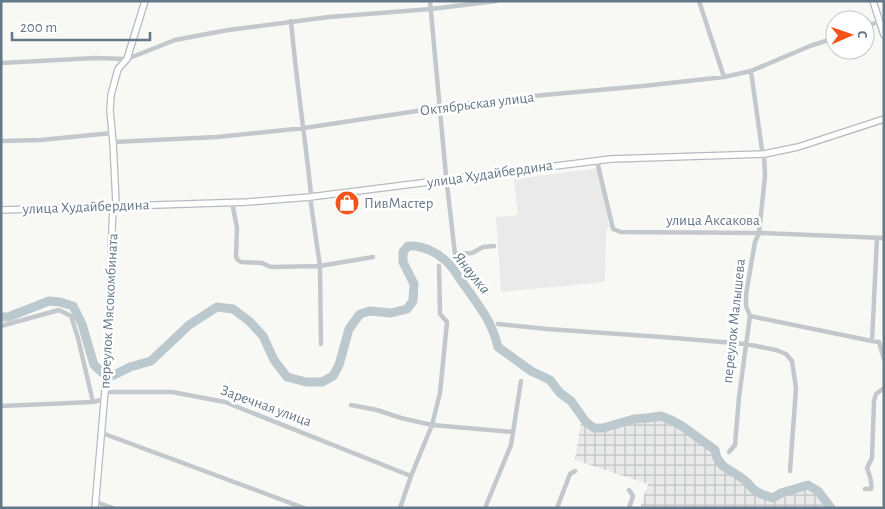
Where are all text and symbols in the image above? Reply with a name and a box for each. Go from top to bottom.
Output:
scale bar [12,10,150,42]
north arrow [825,10,875,60]
text: 200 m [20,20,57,35]
text: С [855,30,869,39]
street label: Октябрьская улица [419,90,535,118]
street label: улица Худайбердина [425,158,554,190]
shop icon: ПивМастер [334,190,360,216]
place label: ПивМастер [364,196,434,211]
street label: улица Худайбердина [21,197,150,217]
street label: улица Аксакова [665,213,760,228]
street label: переулок Мясокомбината [97,233,121,389]
water label: Янаулка [451,249,494,297]
street label: переулок Малышева [720,258,748,384]
street label: Заречная улица [218,383,314,429]

